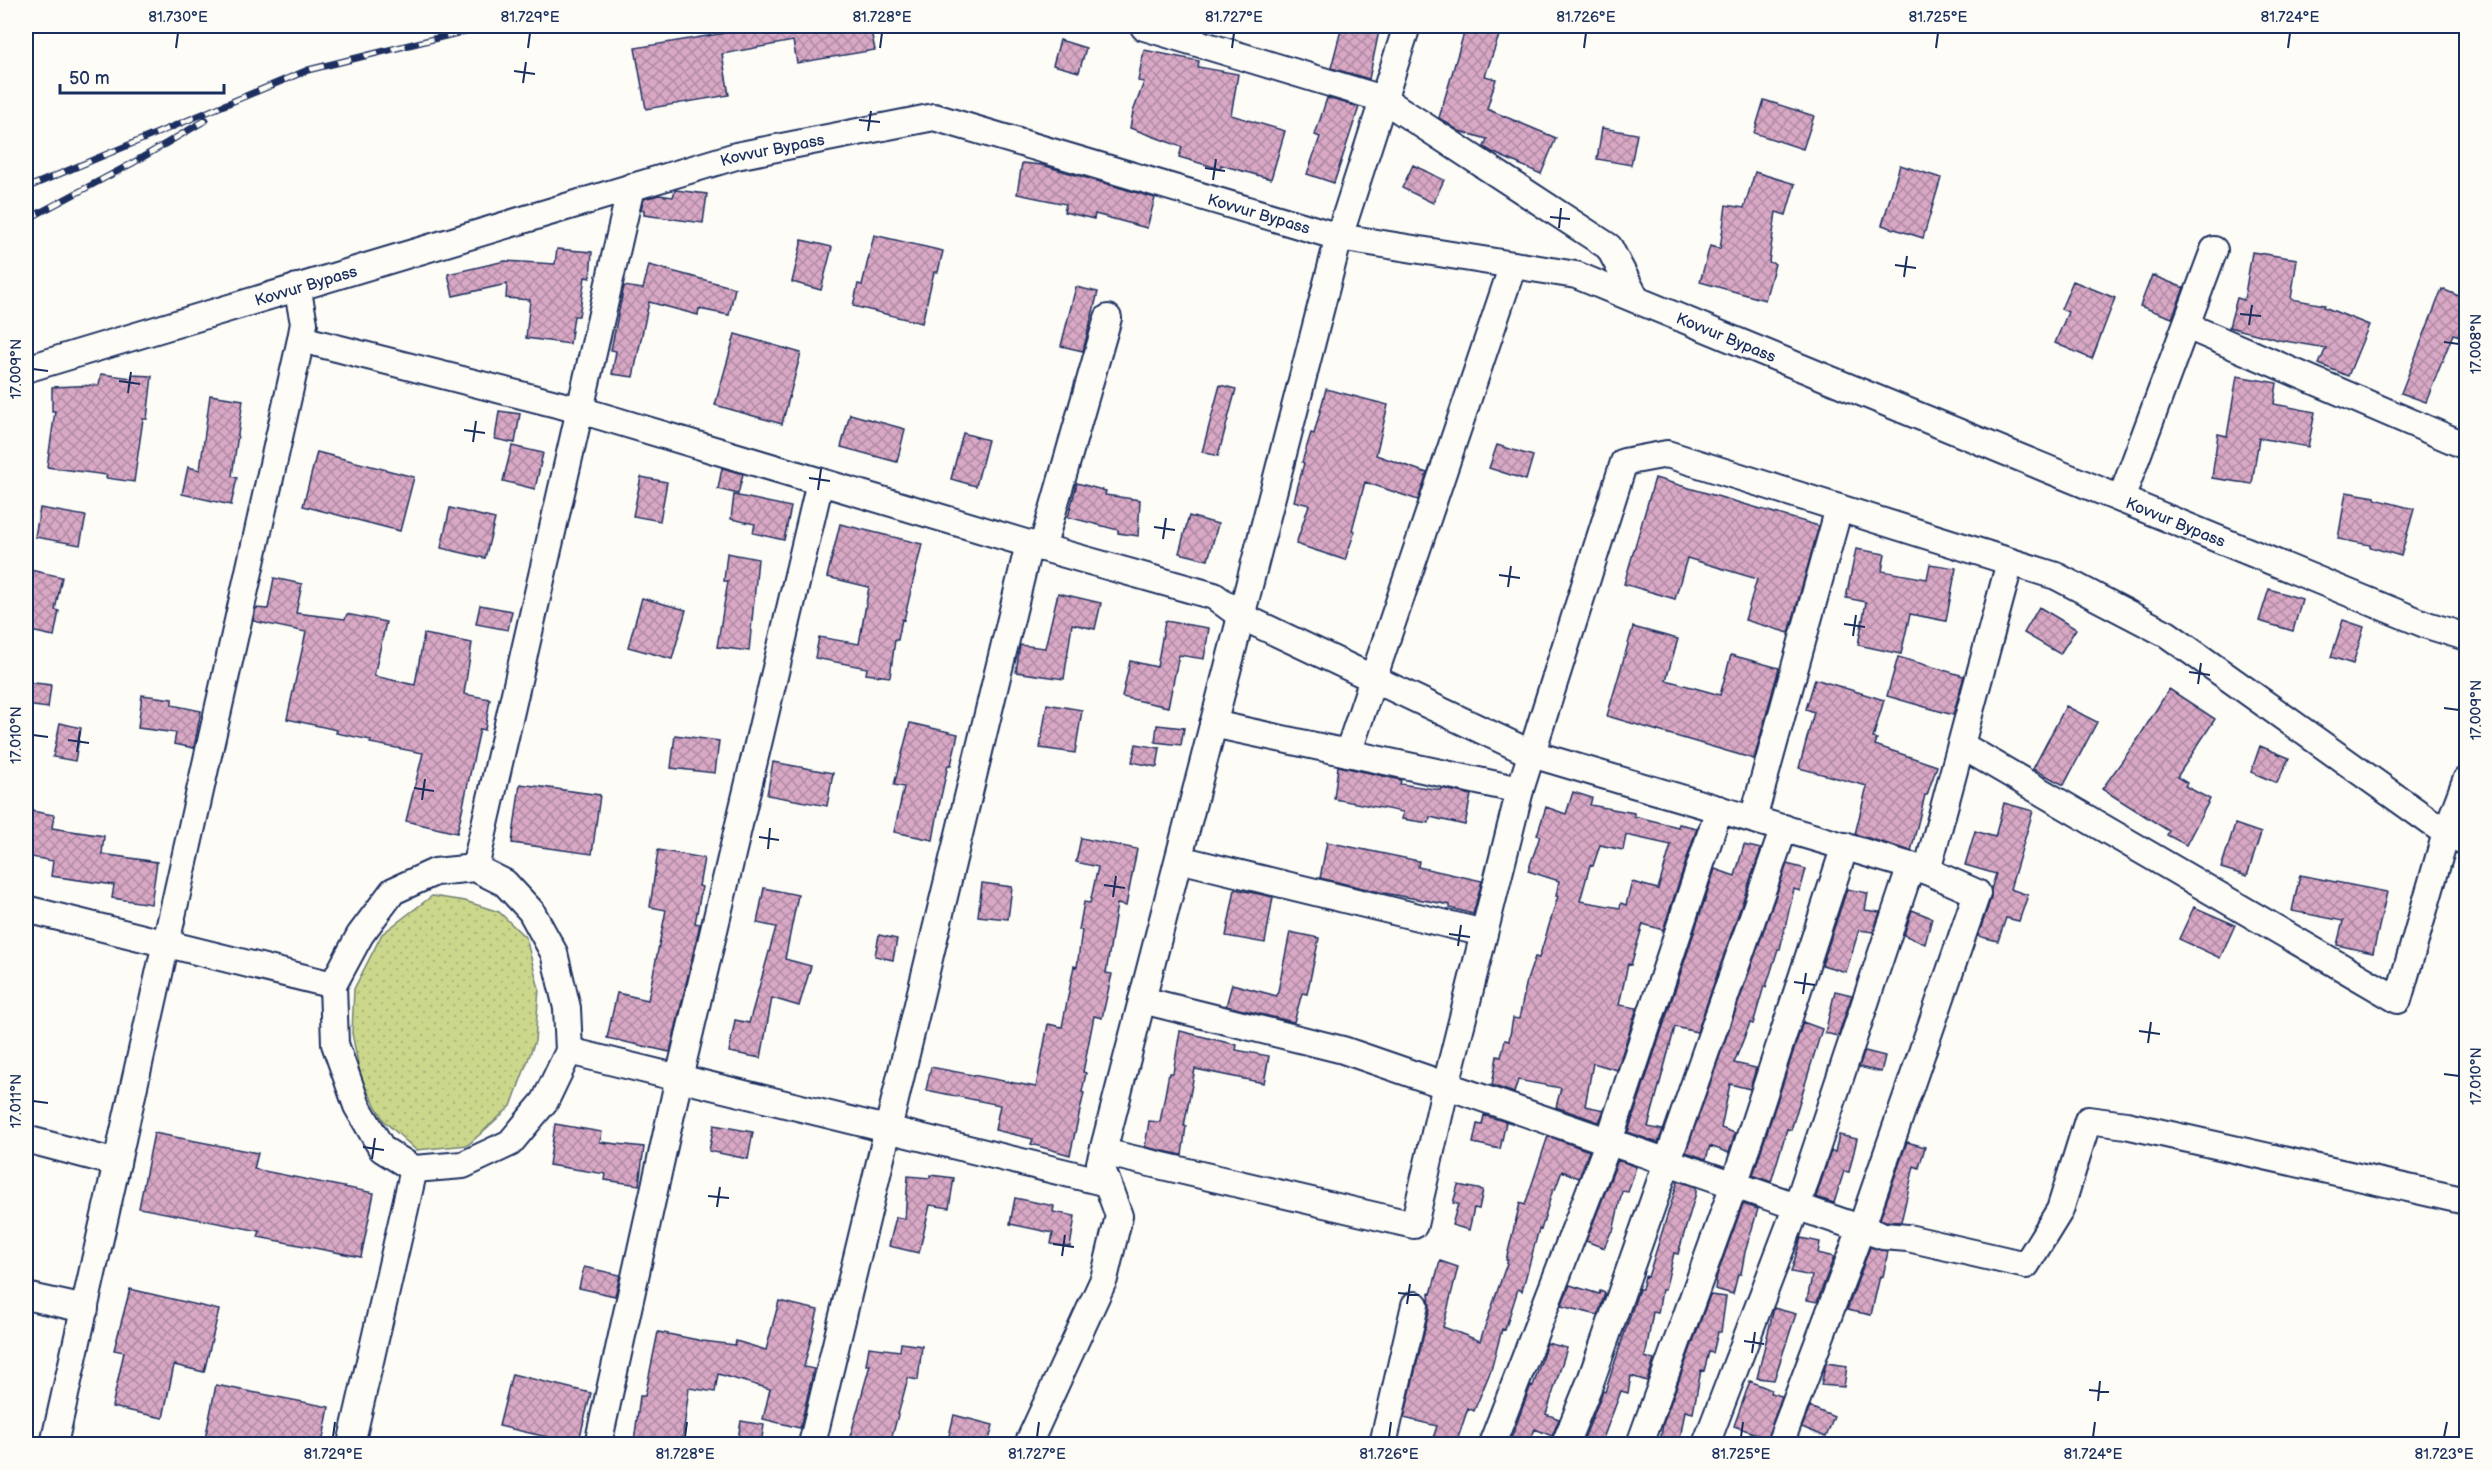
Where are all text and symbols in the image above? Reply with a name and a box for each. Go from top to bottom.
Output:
text: 81.730°E [148,8,208,27]
text: 81.729°E [500,8,560,27]
text: 81.728°E [852,8,912,27]
text: 81.727°E [1205,8,1263,27]
text: 81.726°E [1556,8,1616,27]
text: 81.725°E [1909,8,1968,27]
text: 81.724°E [2261,8,2320,27]
scale bar [60,57,224,95]
text: 50 m [69,68,110,89]
street label: Kovvur Bypass [718,131,826,171]
street label: Kovvur Bypass [1205,191,1312,239]
street label: Kovvur Bypass [253,262,360,311]
street label: Kovvur Bypass [1673,309,1778,367]
text: 17.008°N [2467,314,2486,374]
text: 17.009°N [7,339,26,399]
street label: Kovvur Bypass [2123,494,2228,552]
text: 17.009°N [2467,680,2486,740]
text: 17.010°N [7,706,26,764]
text: 17.010°N [2467,1047,2486,1105]
text: 17.011°N [7,1074,26,1128]
text: 81.729°E [303,1445,363,1464]
text: 81.728°E [655,1445,715,1464]
text: 81.727°E [1008,1445,1066,1464]
text: 81.726°E [1359,1445,1419,1464]
text: 81.725°E [1712,1445,1771,1464]
text: 81.724°E [2064,1445,2123,1464]
text: 81.723°E [2414,1445,2474,1464]

